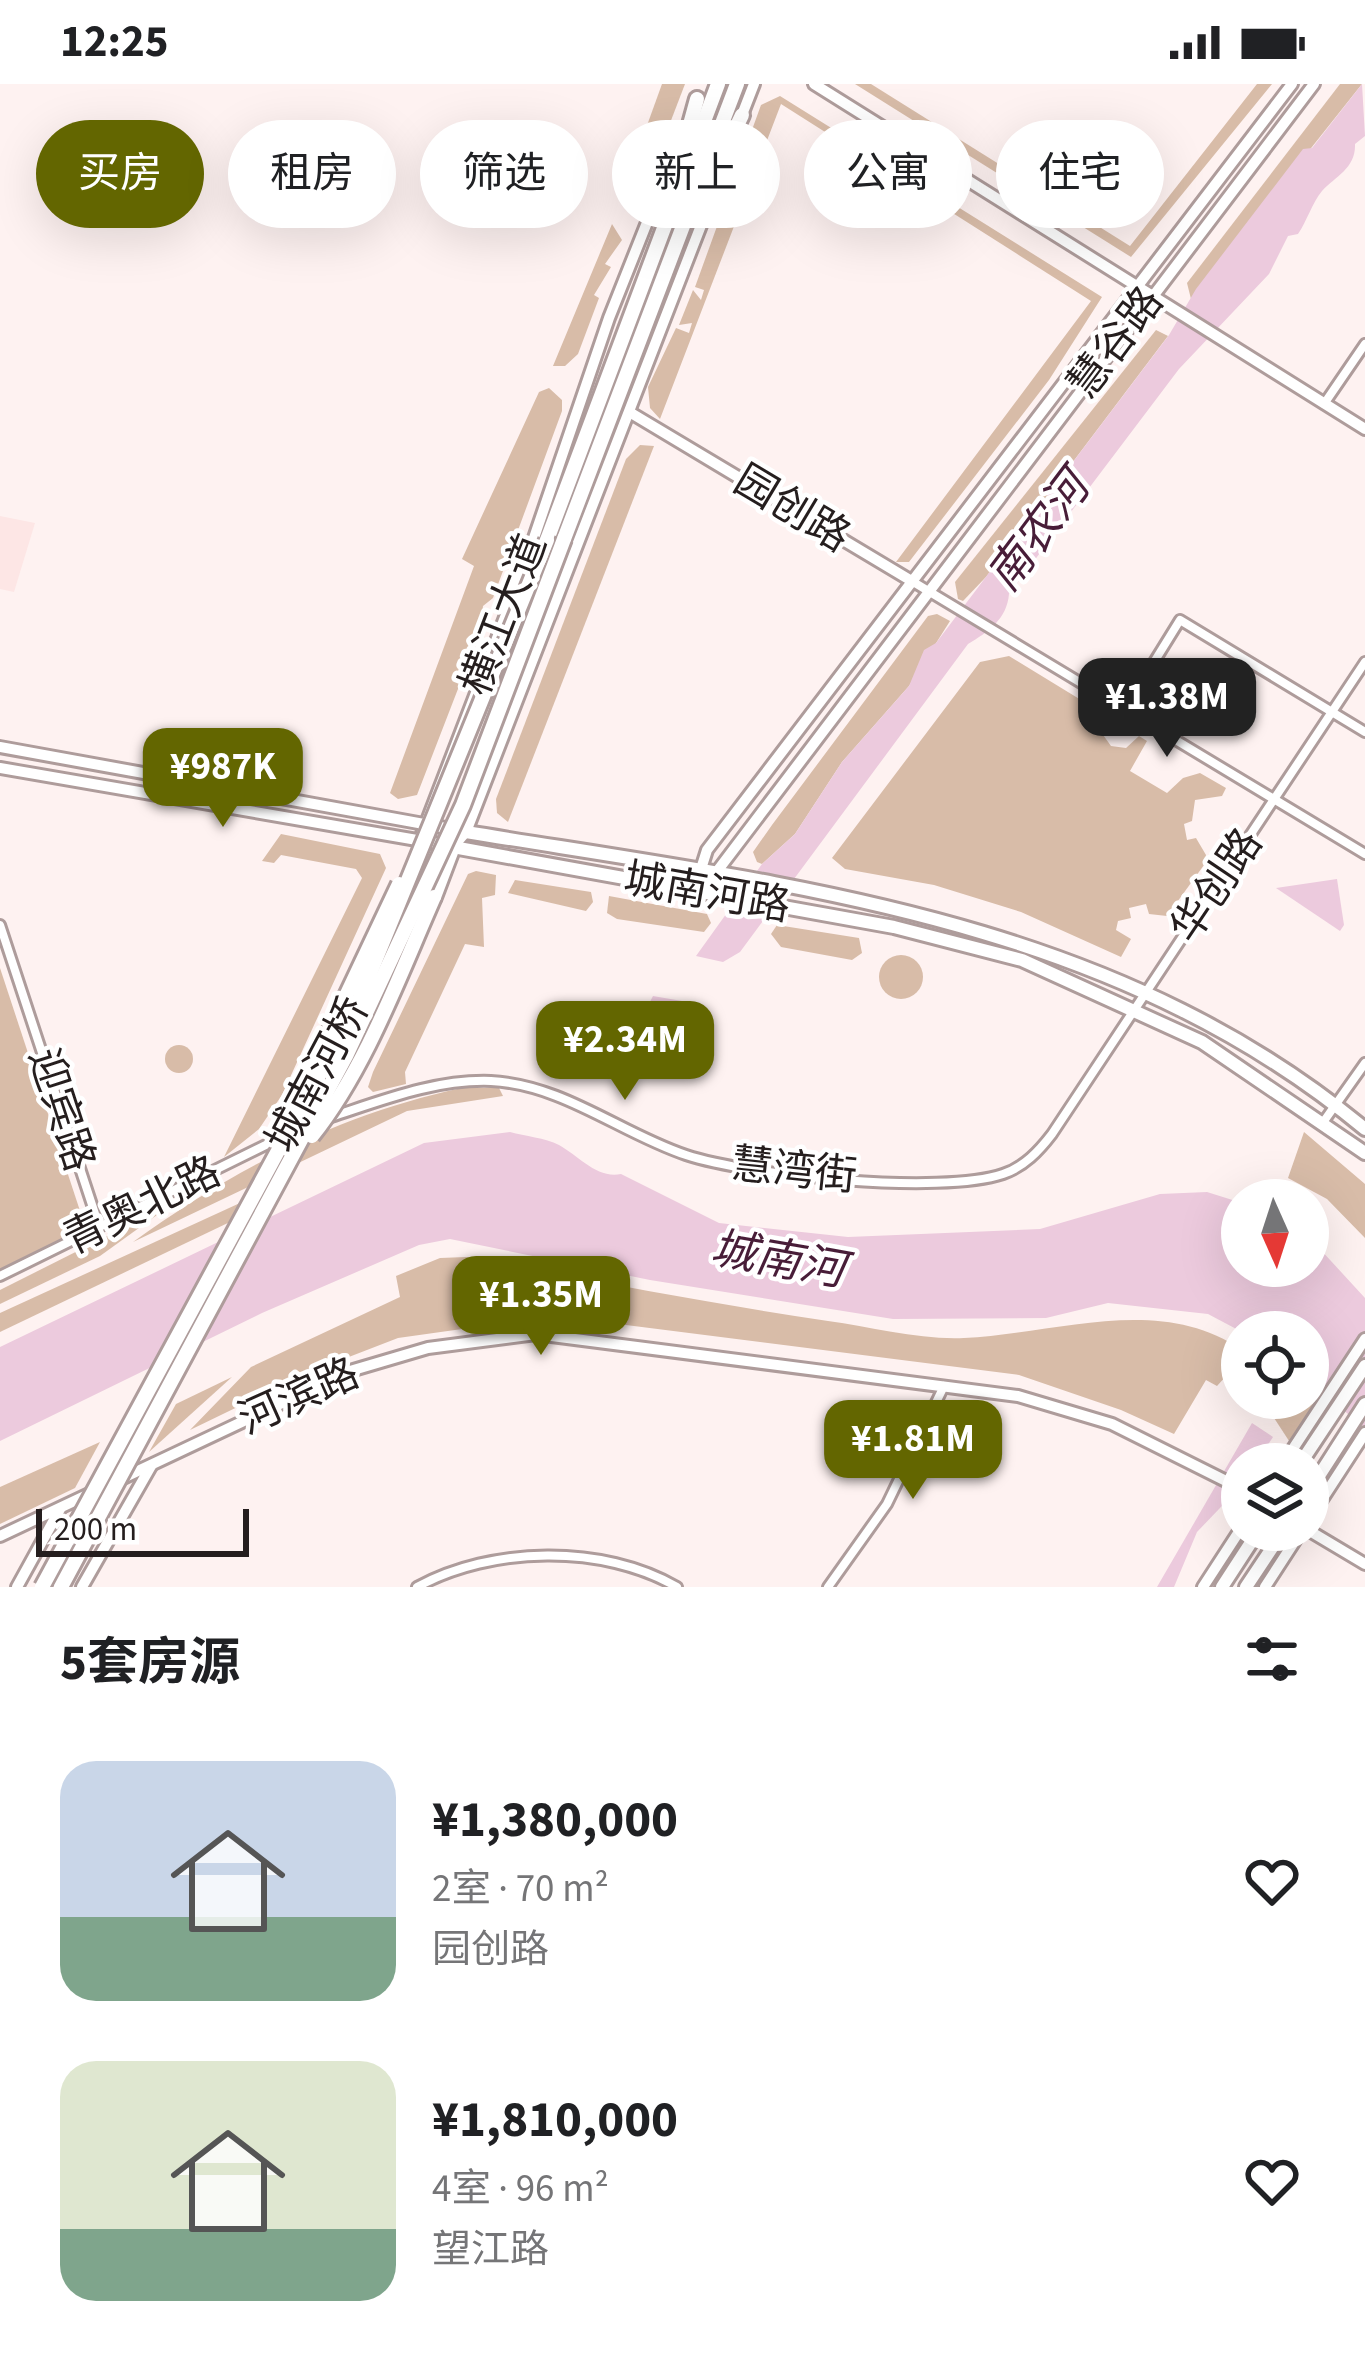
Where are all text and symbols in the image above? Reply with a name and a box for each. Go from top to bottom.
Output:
text: 12:25 [60,10,169,74]
chip: 买房 [36,120,204,228]
chip: 租房 [228,120,396,228]
chip: 筛选 [420,120,588,228]
chip: 新上 [612,120,780,228]
chip: 公寓 [804,120,972,228]
chip: 住宅 [996,120,1164,228]
street label: 慧谷路 [1054,275,1178,411]
street label: 园创路 [723,451,861,567]
water label: 南农河 [973,452,1110,605]
street label: 横江大道 [446,526,562,704]
pin: ¥1.38M [1069,658,1265,760]
text: ¥1.38M [1105,669,1229,725]
pin: ¥987K [139,728,307,830]
text: ¥987K [170,739,276,795]
street label: 华创路 [1157,817,1277,955]
street label: 城南河路 [619,849,795,937]
street label: 城南河桥 [252,987,384,1163]
pin: ¥2.34M [527,1001,723,1103]
text: ¥2.34M [563,1012,687,1068]
street label: 迎宾路 [13,1041,109,1179]
street label: 慧湾街 [728,1135,860,1207]
street label: 青奥北路 [53,1142,231,1270]
north arrow [1221,1179,1329,1287]
map controls [1221,1179,1329,1551]
water label: 城南河 [706,1217,858,1305]
pin: ¥1.35M [443,1256,639,1358]
text: ¥1.35M [479,1267,603,1323]
button: locate [1221,1311,1329,1419]
street label: 河滨路 [229,1344,369,1450]
pin: ¥1.81M [815,1400,1011,1502]
text: ¥1.81M [851,1411,975,1467]
button: layers [1221,1443,1329,1551]
scale bar [36,1503,249,1556]
text: 200 m [54,1506,137,1553]
icon: filters [1239,1626,1305,1692]
text: 5套房源 [60,1627,240,1699]
text: ¥1,380,000 [432,1784,678,1856]
icon: home [156,1809,300,1953]
icon: heart [1239,1848,1305,1914]
text: 2室 · 70 m² [432,1861,609,1917]
text: 园创路 [432,1922,549,1978]
text: ¥1,810,000 [432,2084,678,2156]
icon: home [156,2109,300,2253]
icon: heart [1239,2148,1305,2214]
text: 4室 · 96 m² [432,2161,609,2217]
text: 望江路 [432,2222,549,2278]

